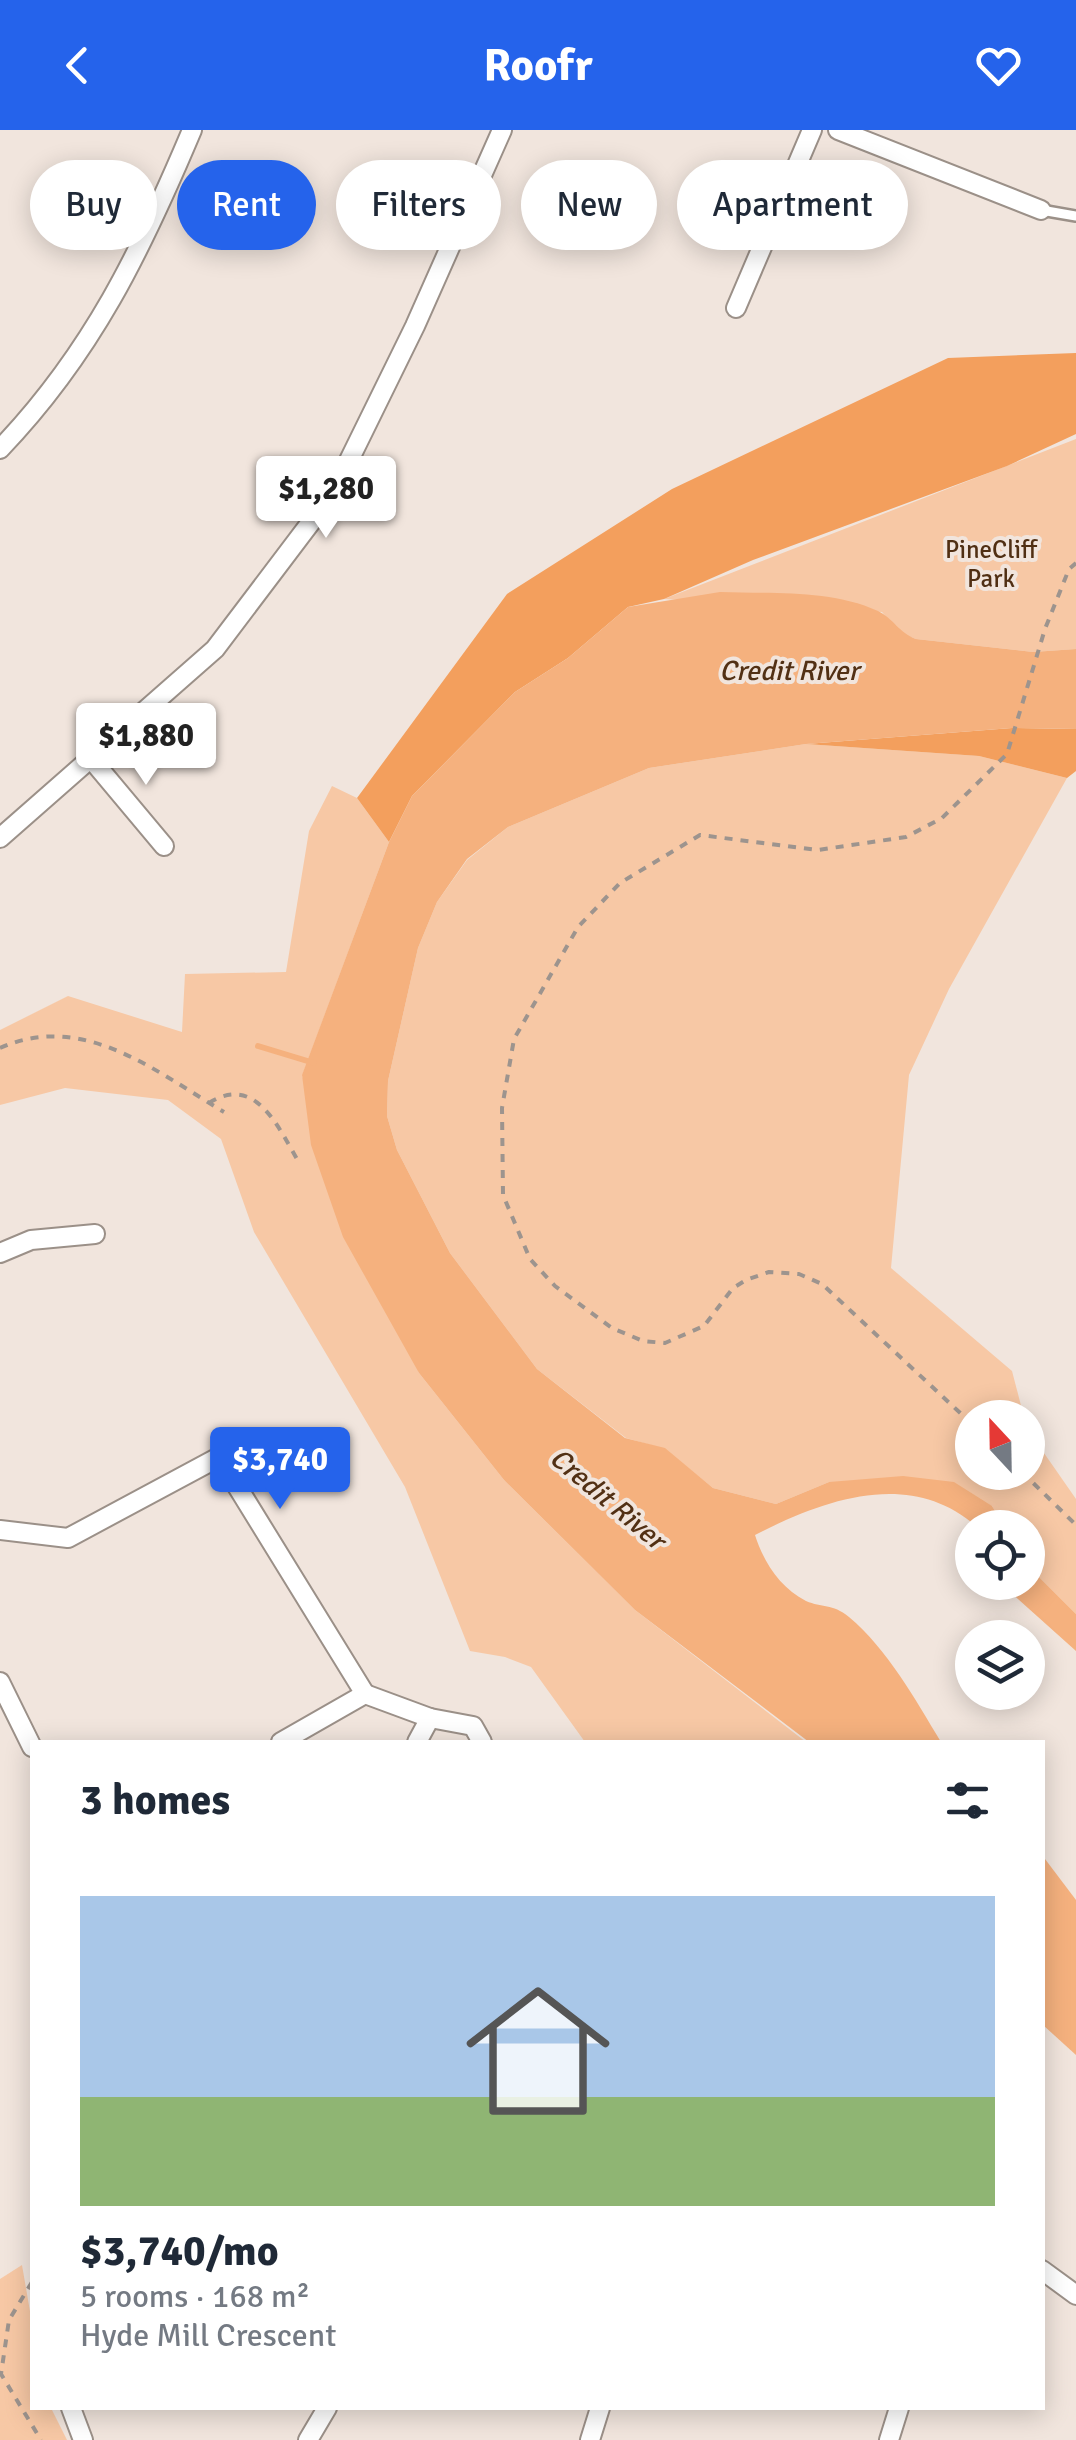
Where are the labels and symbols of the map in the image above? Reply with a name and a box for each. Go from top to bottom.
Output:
pin: $1,280 [245,456,407,541]
park label: PineCliff Park [945,534,1038,594]
water label: Credit River [719,654,863,688]
pin: $1,880 [65,703,227,788]
north arrow [955,1400,1045,1490]
pin: $3,740 [199,1427,361,1512]
water label: Credit River [543,1441,675,1559]

